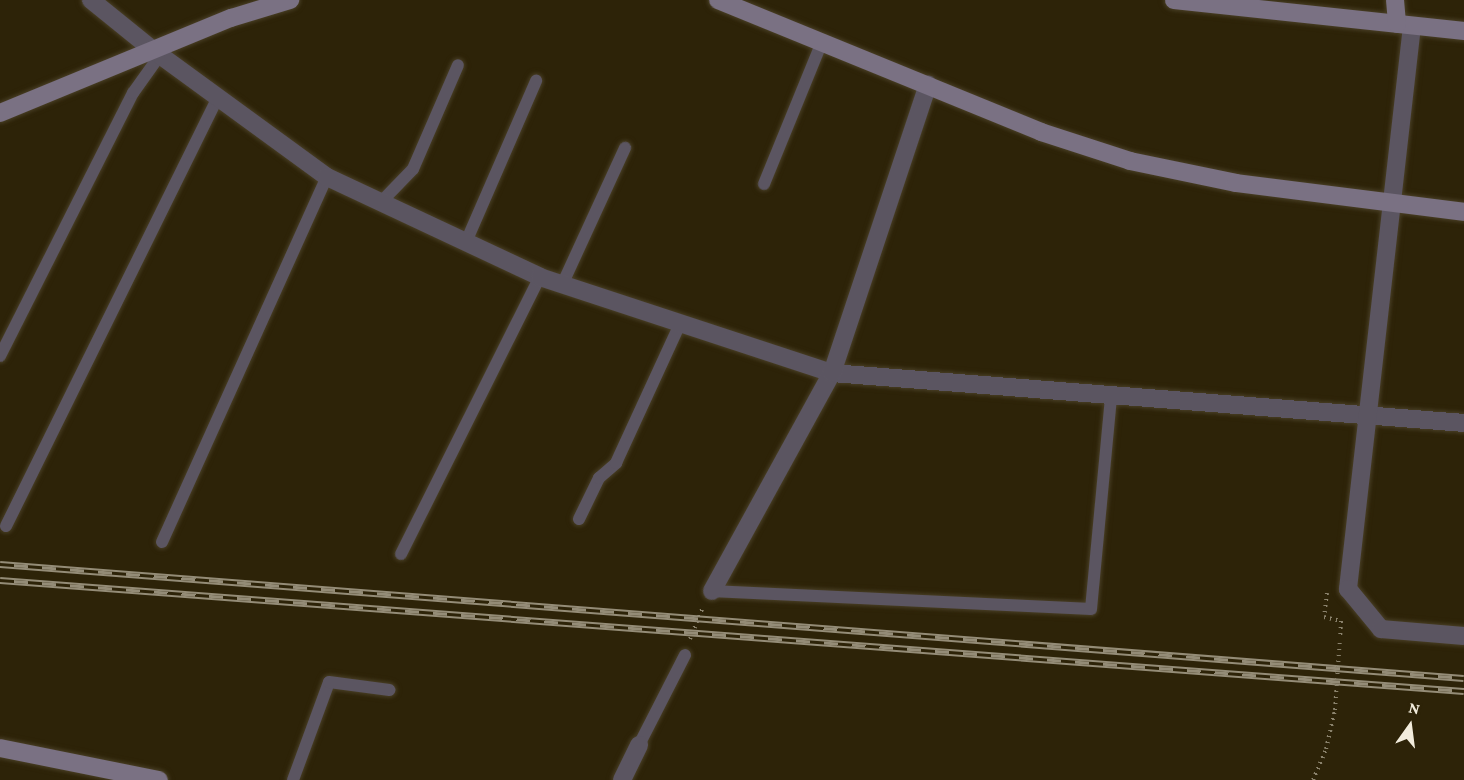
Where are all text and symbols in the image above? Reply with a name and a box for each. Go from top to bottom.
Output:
north arrow [1380,696,1440,756]
text: N [1407,698,1422,718]

